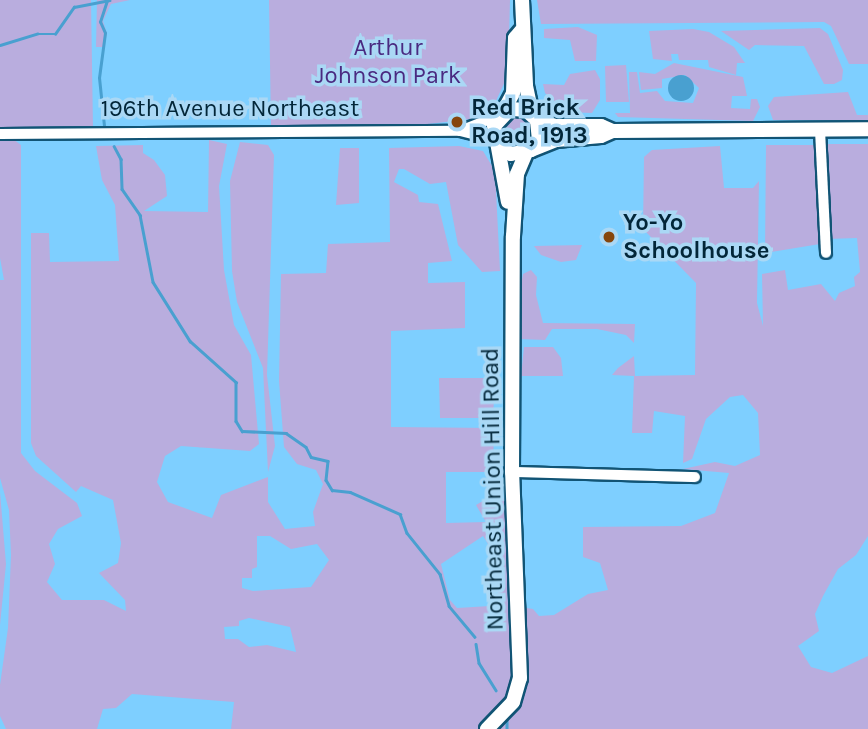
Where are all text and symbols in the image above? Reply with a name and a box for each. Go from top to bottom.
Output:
park label: Arthur Johnson Park [315,34,461,90]
place label: Red Brick Road, 1913 [471,94,588,150]
street label: 196th Avenue Northeast [101,95,359,123]
marker: Red Brick Road, 1913 [449,114,465,130]
place label: Yo-Yo Schoolhouse [623,209,769,265]
marker: Yo-Yo Schoolhouse [601,229,617,245]
street label: Northeast Union Hill Road [476,347,510,631]

